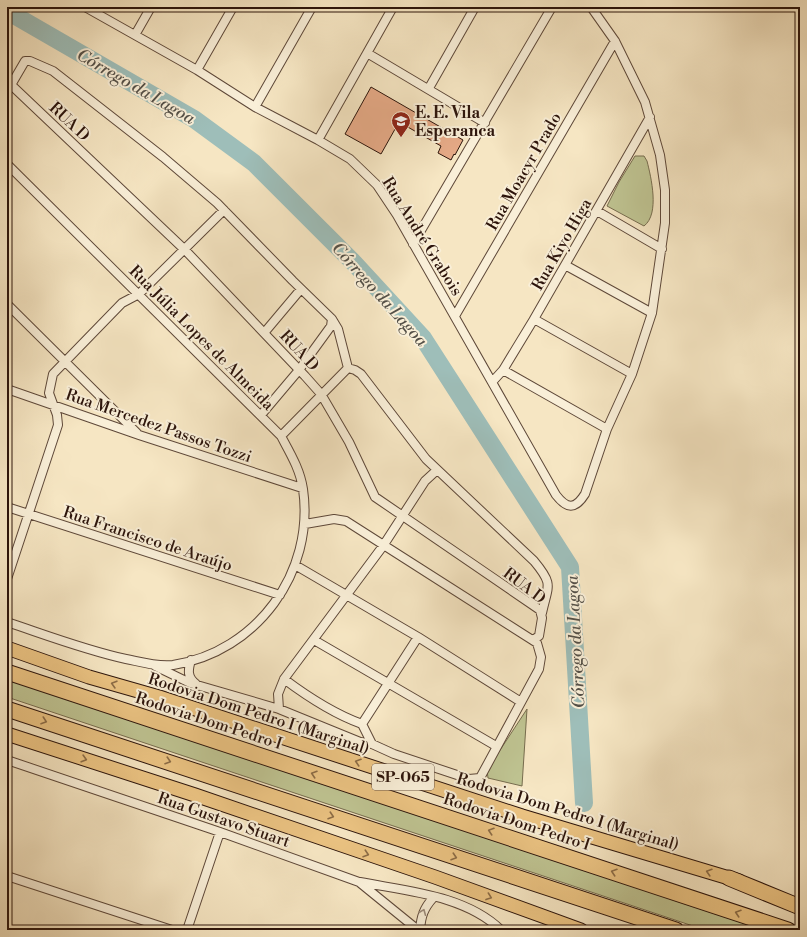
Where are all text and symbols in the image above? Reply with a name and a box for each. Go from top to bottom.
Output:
water label: Córrego da Lagoa [72,44,199,130]
street label: RUA D [45,98,94,146]
place label: E. E. Vila Esperanca [415,103,496,141]
street label: Rua Moacyr Prado [482,109,566,234]
school or university icon: E. E. Vila Esperanca [390,110,412,138]
street label: Rua André Grabois [378,173,467,300]
street label: Rua Kiyo Higa [528,194,597,294]
water label: Córrego da Lagoa [327,238,432,352]
street label: Rua Júlia Lopes de Almeida [125,261,279,415]
street label: RUA D [275,326,323,375]
street label: Rua Mercedez Passos Tozzi [63,385,254,467]
street label: Rua Francisco de Araújo [60,502,235,576]
street label: RUA D [499,563,550,608]
water label: Córrego da Lagoa [562,574,590,709]
street label: Rodovia Dom Pedro I (Marginal) [146,668,372,758]
one-way arrow [111,681,118,689]
street label: Rodovia Dom Pedro I [133,687,285,753]
one-way arrow [40,717,47,725]
one-way arrow [81,755,87,763]
one-way arrow [164,756,171,765]
one-way arrow [355,758,362,767]
road number: SP-065 [372,764,434,790]
street label: Rodovia Dom Pedro I (Marginal) [455,768,681,854]
one-way arrow [311,770,318,778]
street label: Rua Gustavo Stuart [155,788,293,852]
street label: Rodovia Dom Pedro I [441,788,593,854]
one-way arrow [327,811,334,820]
one-way arrow [487,828,494,836]
one-way arrow [363,849,370,858]
one-way arrow [450,852,457,861]
one-way arrow [611,868,618,877]
one-way arrow [706,868,713,877]
one-way arrow [486,892,493,900]
one-way arrow [419,909,427,916]
one-way arrow [734,909,741,918]

